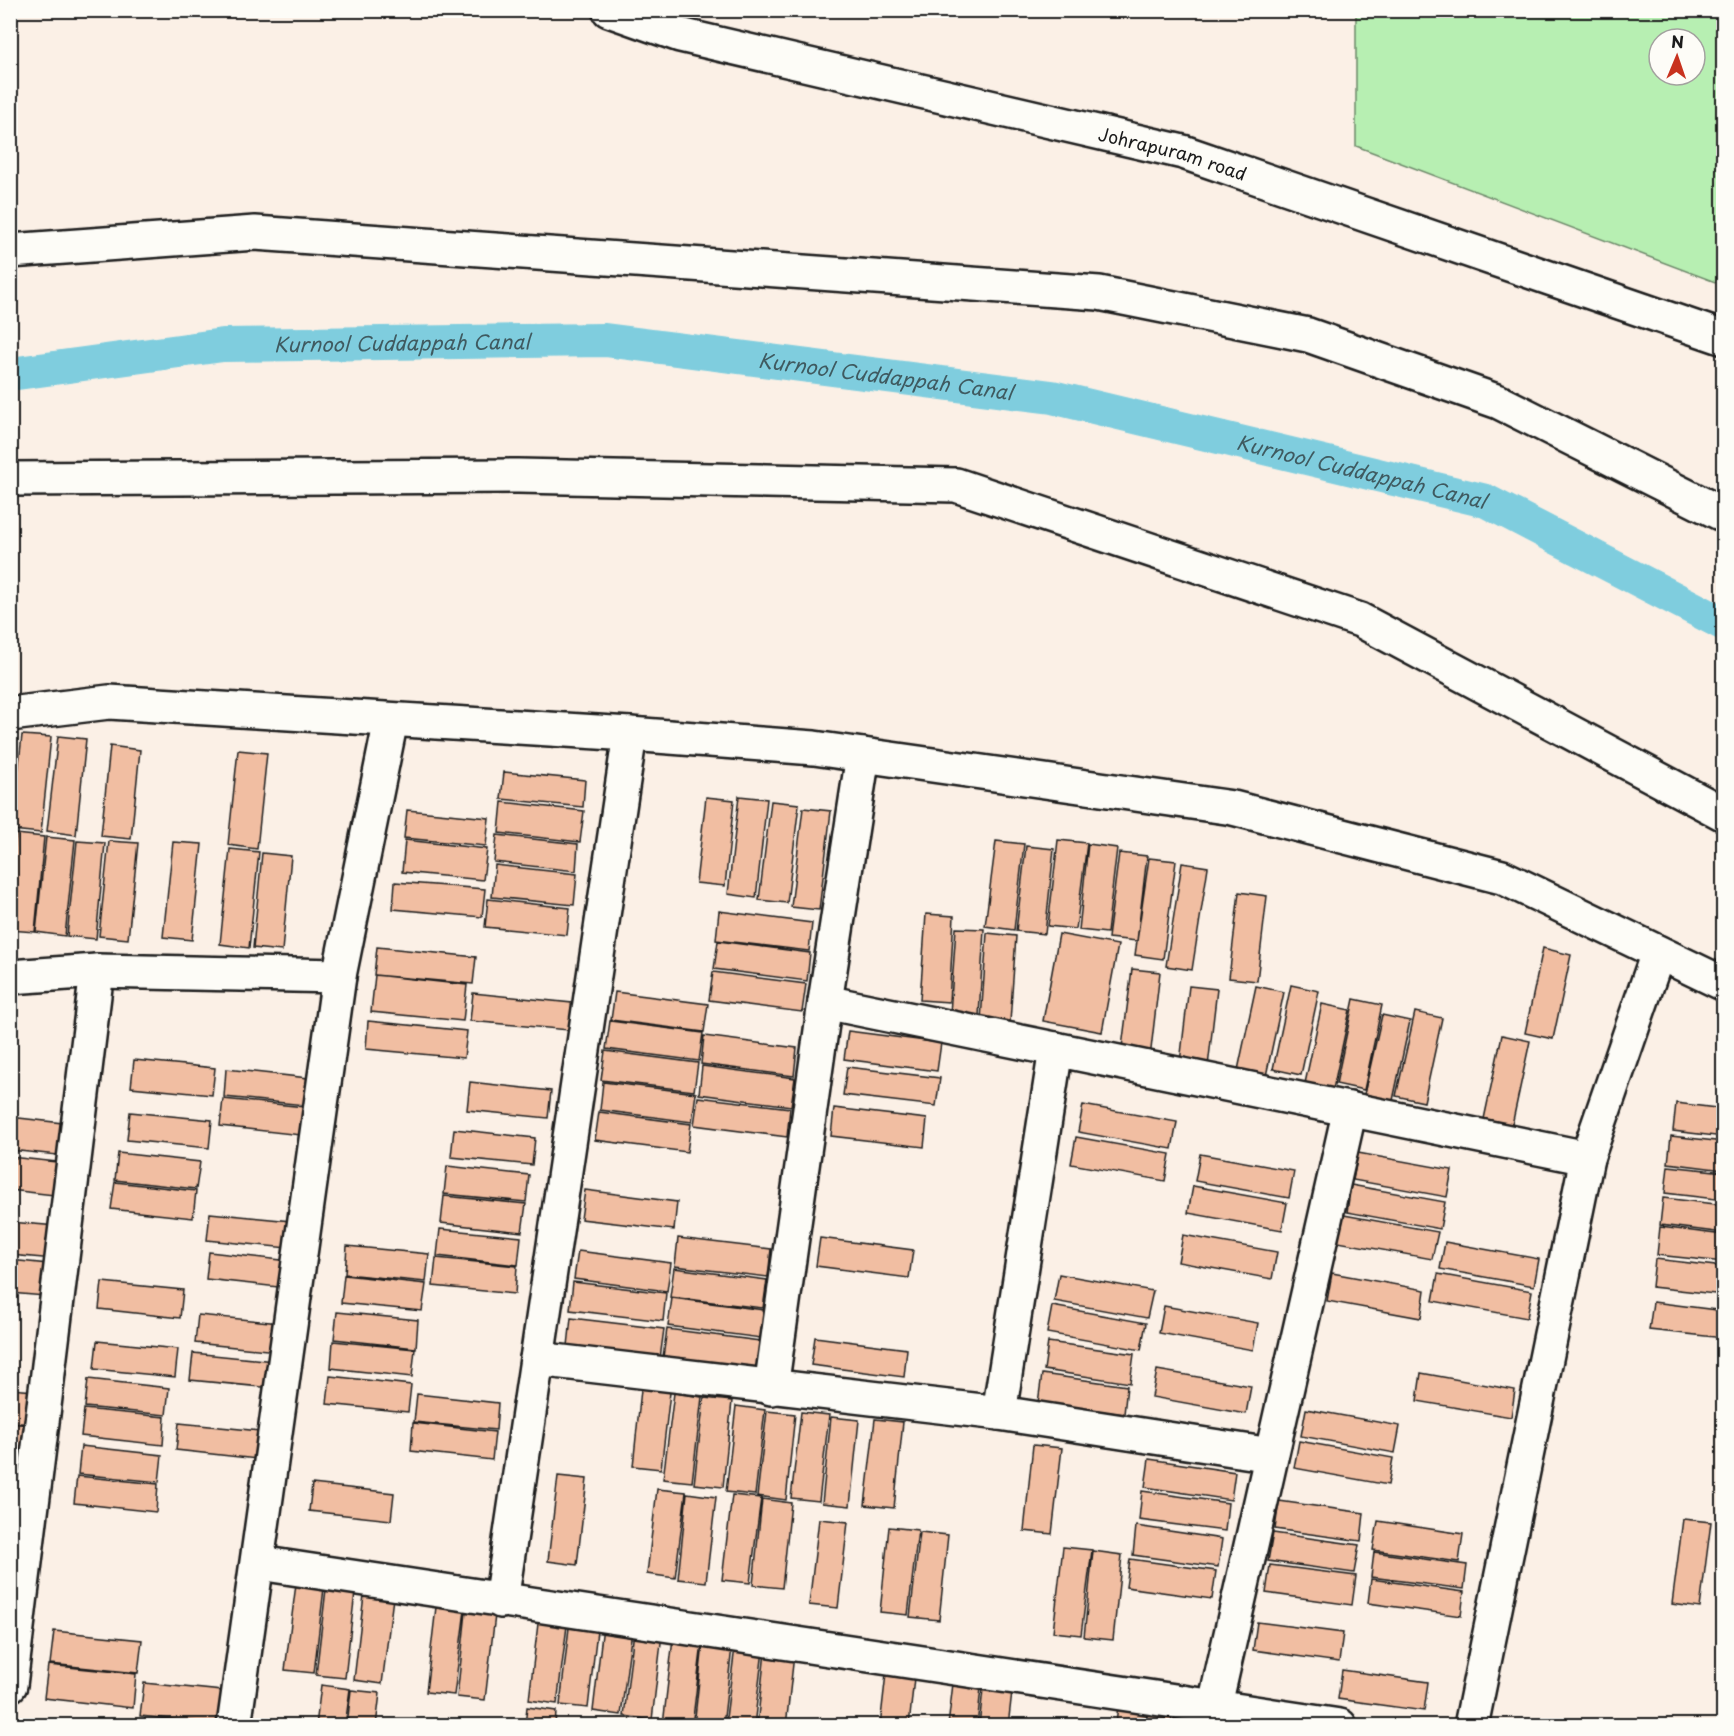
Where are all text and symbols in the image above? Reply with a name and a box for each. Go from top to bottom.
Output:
north arrow [1647,27,1707,87]
text: N [1671,29,1684,53]
street label: Johrapuram road [1096,119,1251,186]
water label: Kurnool Cuddappah Canal [274,326,534,359]
water label: Kurnool Cuddappah Canal [757,345,1018,407]
water label: Kurnool Cuddappah Canal [1234,427,1493,516]

